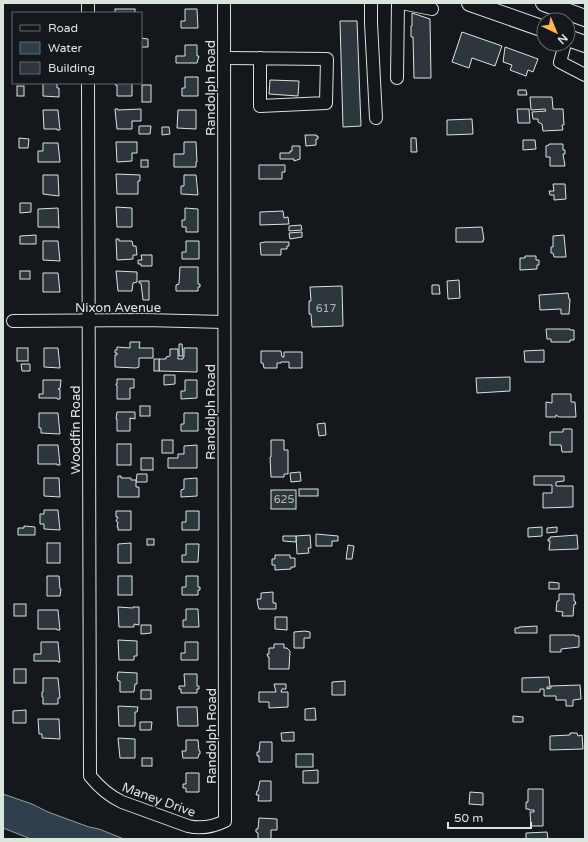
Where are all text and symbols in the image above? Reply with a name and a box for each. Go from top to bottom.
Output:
legend [12,12,142,84]
north arrow [536,12,576,52]
text: Road [48,21,78,35]
text: N [555,31,570,47]
street label: Randolph Road [203,40,219,136]
text: Water [48,41,83,55]
text: Building [48,61,95,75]
street label: Nixon Avenue [75,300,161,316]
house number: 617 [316,302,336,315]
street label: Randolph Road [203,364,219,460]
street label: Woodfin Road [68,386,84,474]
house number: 625 [274,493,294,506]
street label: Randolph Road [204,688,220,784]
street label: Maney Drive [120,779,198,821]
scale bar [448,804,531,830]
text: 50 m [454,811,483,825]

